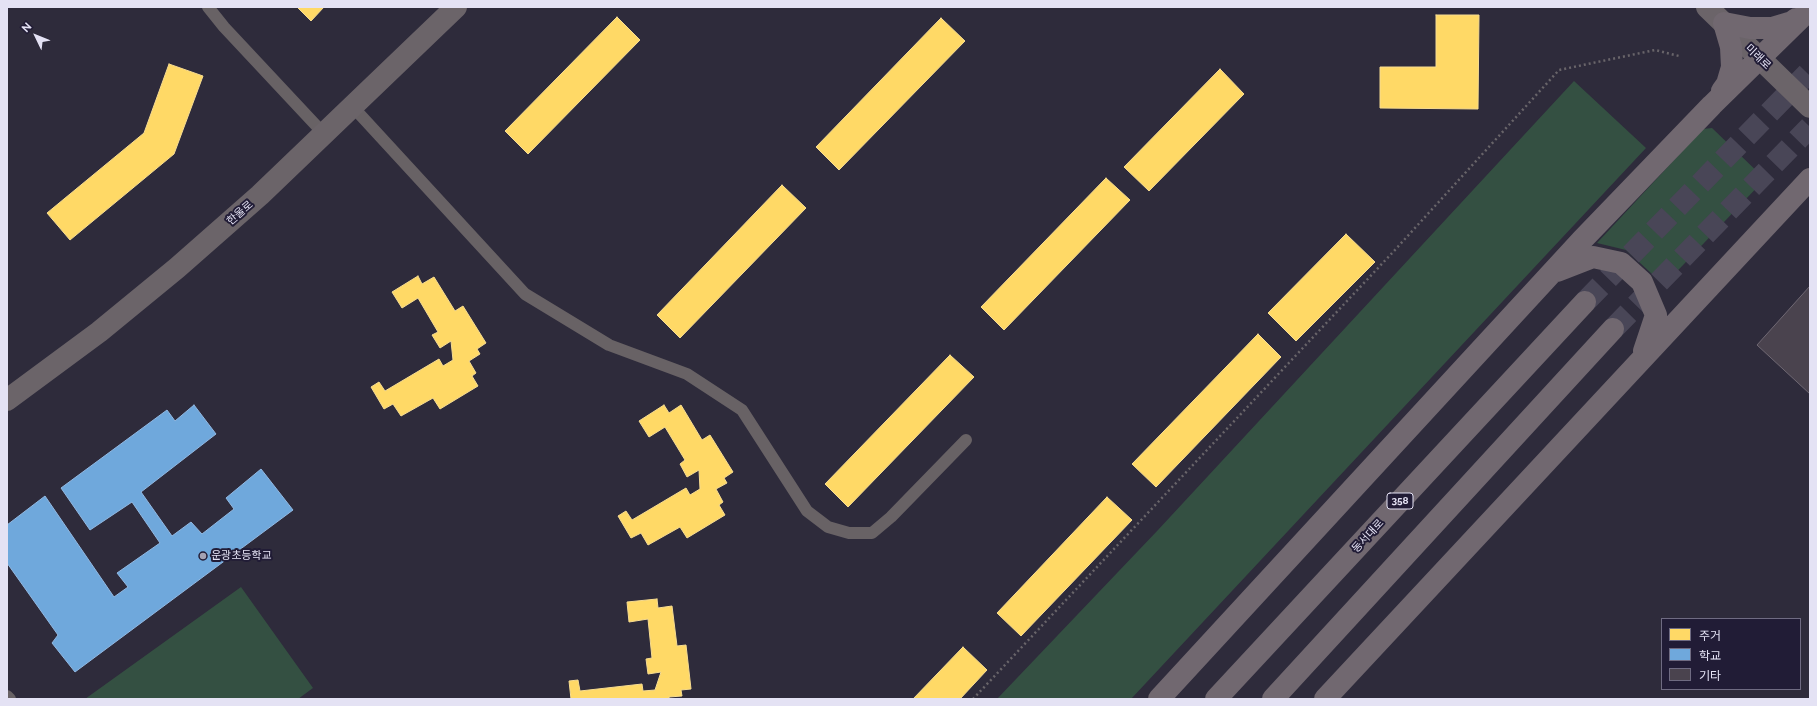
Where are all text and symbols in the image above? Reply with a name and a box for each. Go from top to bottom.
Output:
north arrow [16,16,56,56]
text: N [19,20,34,35]
street label: 미래로 [1742,42,1774,72]
street label: 한울로 [224,198,256,228]
road number: 358 [1387,493,1413,509]
street label: 동서대로 [1349,517,1387,555]
place label: 운광초등학교 [211,549,272,563]
marker: 운광초등학교 [198,551,208,561]
legend [1661,618,1801,690]
text: 주거 [1699,629,1721,643]
text: 학교 [1699,649,1721,663]
text: 기타 [1699,669,1721,683]

